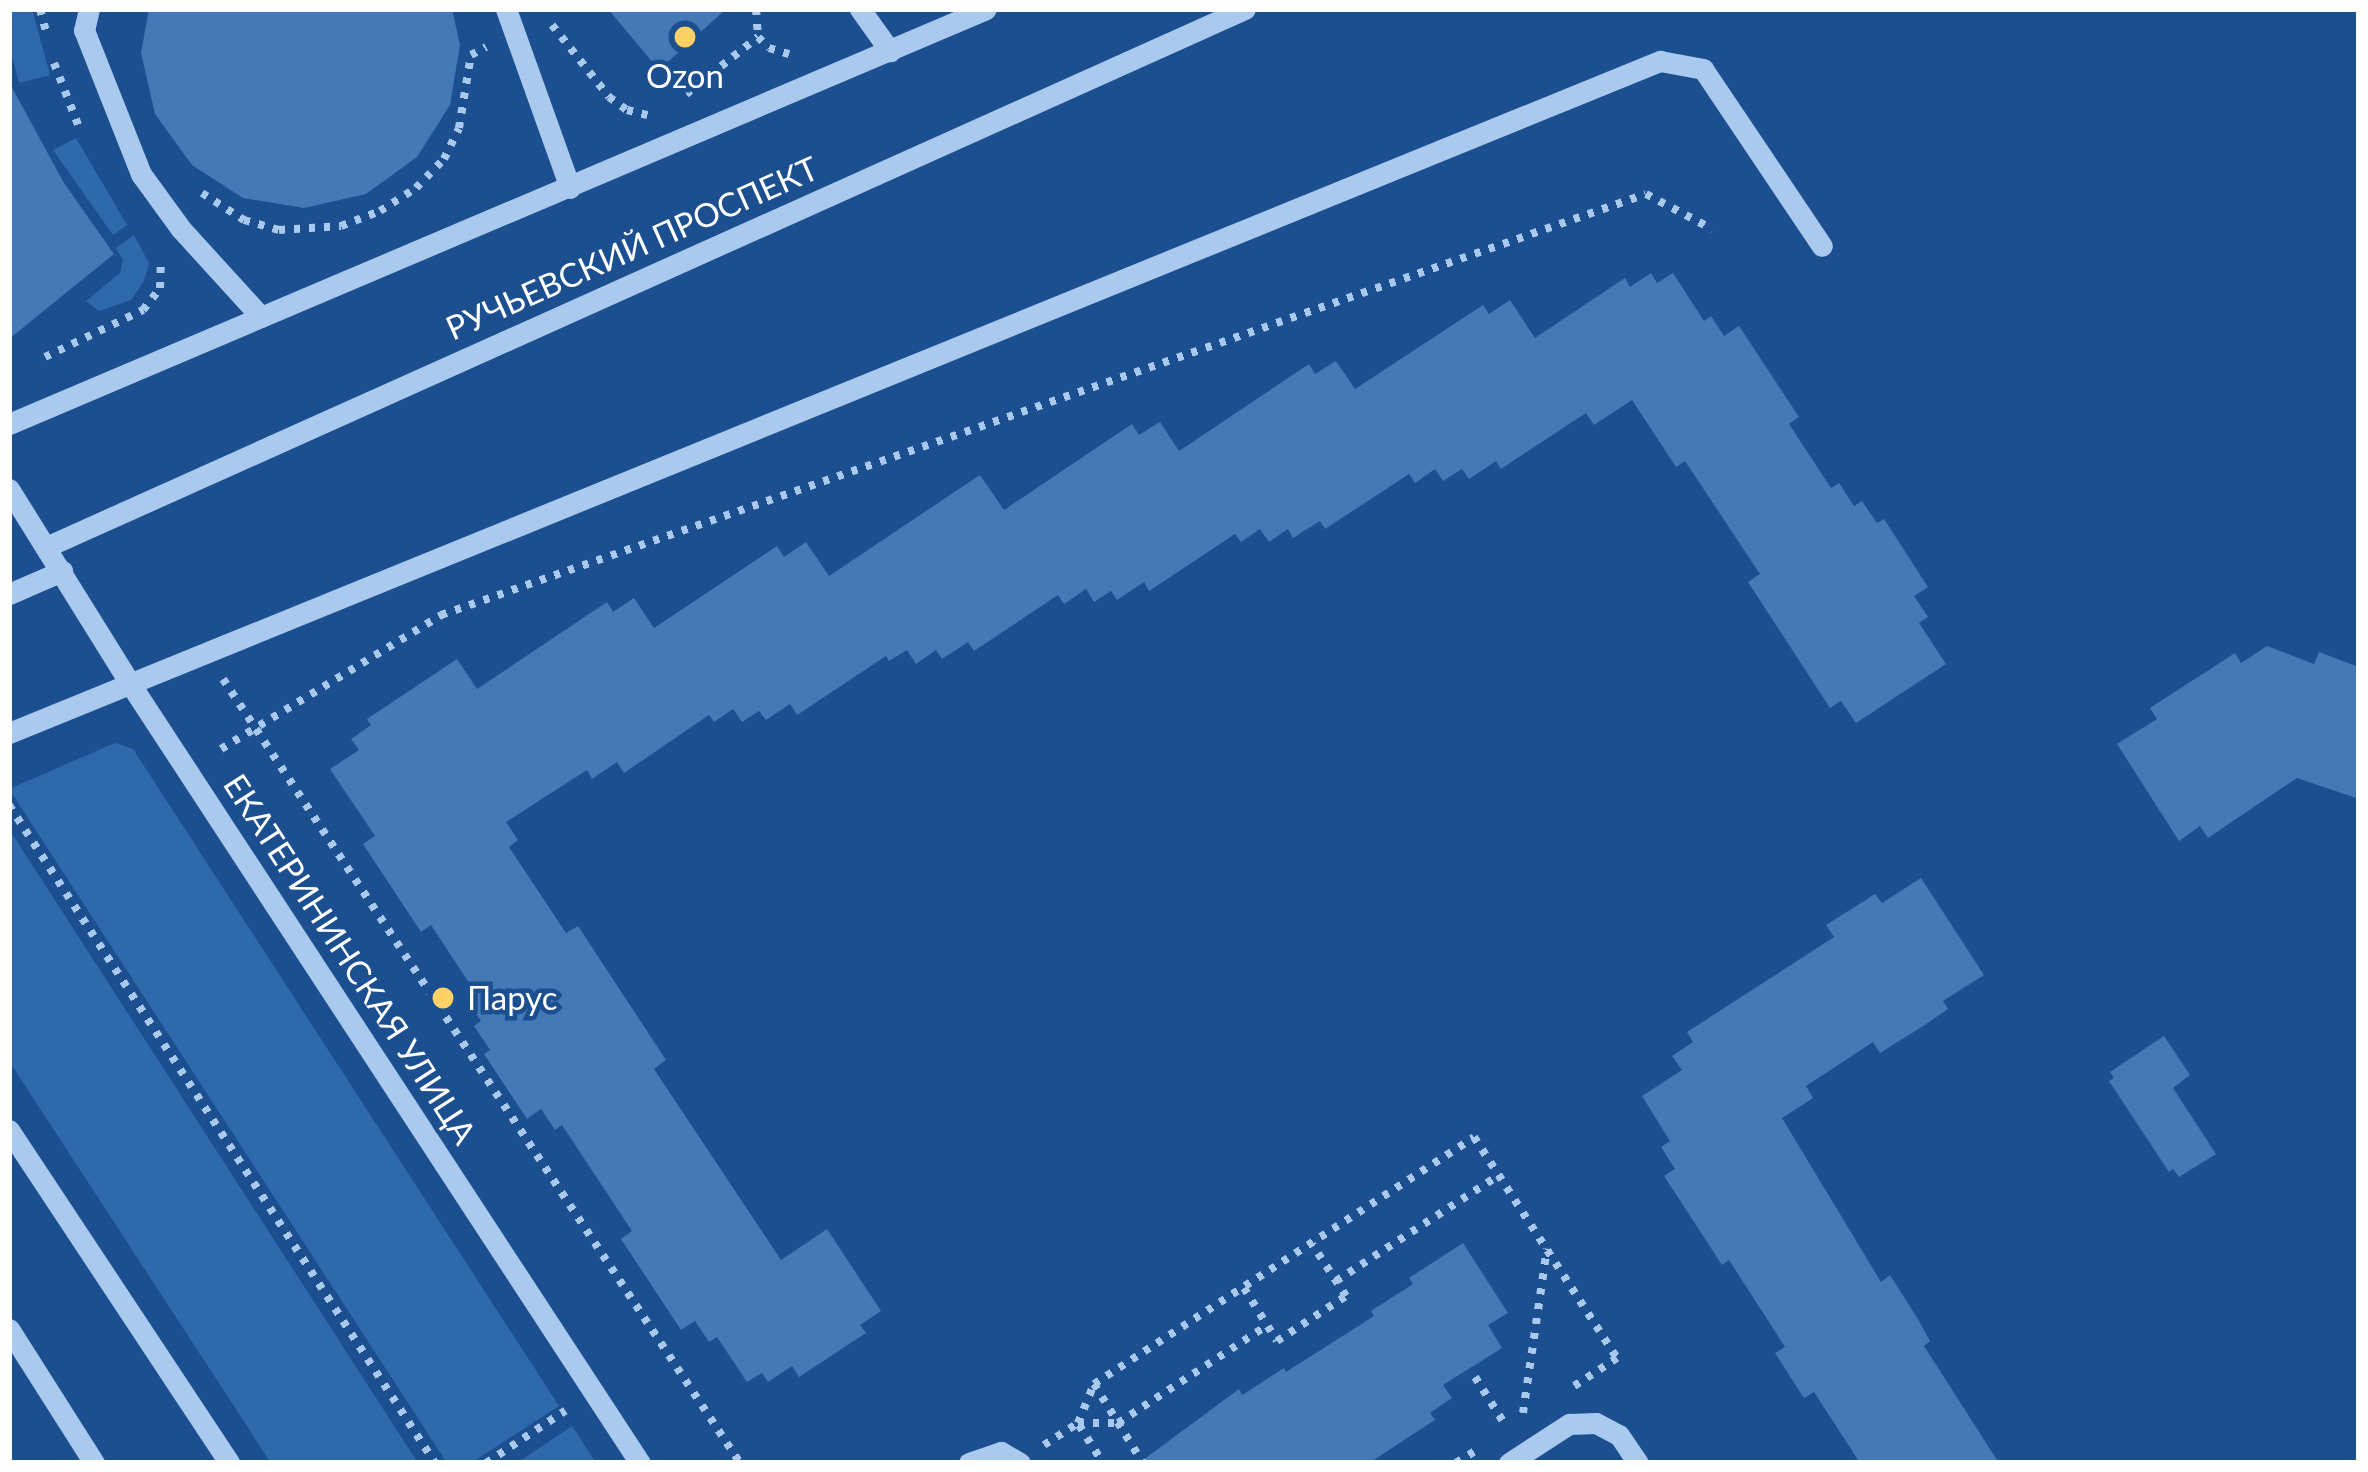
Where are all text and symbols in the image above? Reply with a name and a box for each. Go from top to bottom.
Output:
marker: Ozon [672,24,698,50]
place label: Ozon [646,56,724,96]
street label: РУЧЬЕВСКИЙ ПРОСПЕКТ [440,148,824,348]
street label: ЕКАТЕРИНИНСКАЯ УЛИЦА [215,767,485,1151]
place label: Парус [467,978,558,1018]
marker: Парус [430,985,456,1011]

